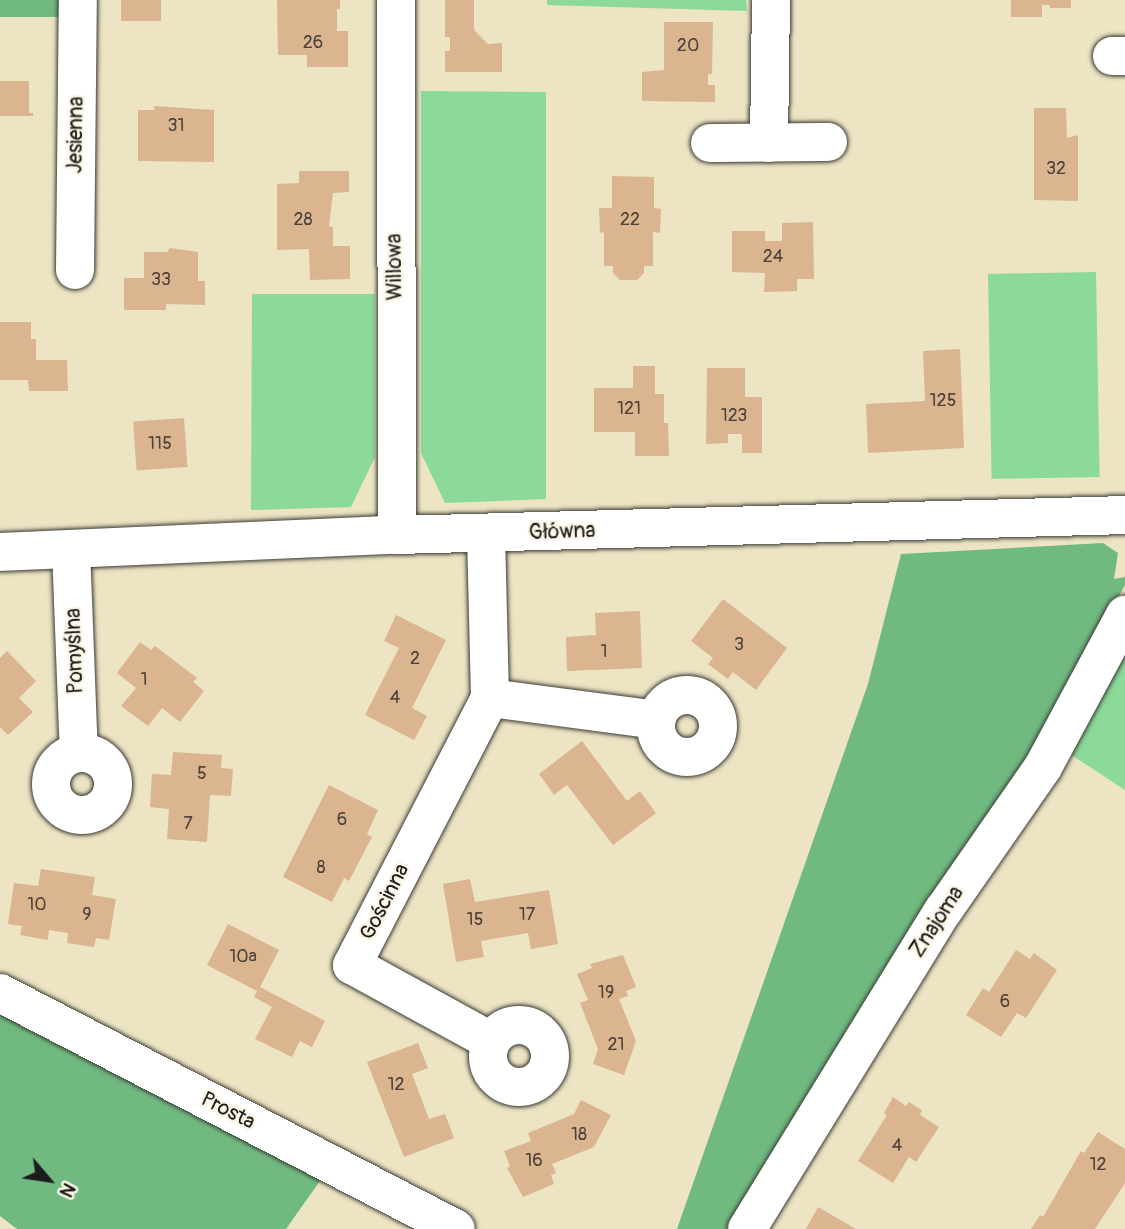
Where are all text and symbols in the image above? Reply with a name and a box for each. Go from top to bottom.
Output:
house number: 26 [303,32,323,54]
house number: 20 [677,35,699,57]
street label: Jesienna [63,96,89,174]
house number: 31 [167,115,185,137]
house number: 32 [1046,158,1066,180]
house number: 28 [293,209,313,231]
house number: 22 [620,209,640,231]
street label: Willowa [382,233,408,301]
house number: 24 [763,246,783,268]
house number: 33 [151,269,171,291]
house number: 125 [930,390,956,412]
house number: 121 [617,398,641,420]
house number: 123 [721,405,747,427]
house number: 115 [148,433,172,455]
street label: Główna [528,518,596,546]
street label: Pomyślna [61,608,89,694]
house number: 3 [734,634,744,656]
house number: 1 [600,641,608,663]
house number: 2 [410,648,420,670]
house number: 1 [140,669,148,691]
house number: 4 [390,687,400,709]
house number: 5 [197,763,207,785]
house number: 6 [337,809,347,831]
house number: 7 [183,813,193,835]
house number: 8 [316,857,326,879]
street label: Gościnna [355,860,415,944]
street label: Znajoma [905,882,969,962]
house number: 10 [27,894,47,916]
house number: 9 [82,904,92,926]
house number: 17 [519,904,535,926]
house number: 15 [467,909,483,931]
house number: 10a [229,946,257,968]
house number: 19 [598,982,614,1004]
house number: 6 [1000,991,1010,1013]
house number: 21 [607,1034,625,1056]
house number: 12 [387,1074,405,1096]
street label: Prosta [197,1087,259,1135]
house number: 18 [571,1124,587,1146]
house number: 4 [892,1135,902,1157]
north arrow [14,1145,84,1215]
house number: 16 [525,1150,543,1172]
house number: 12 [1089,1154,1107,1176]
text: N [54,1179,81,1202]

